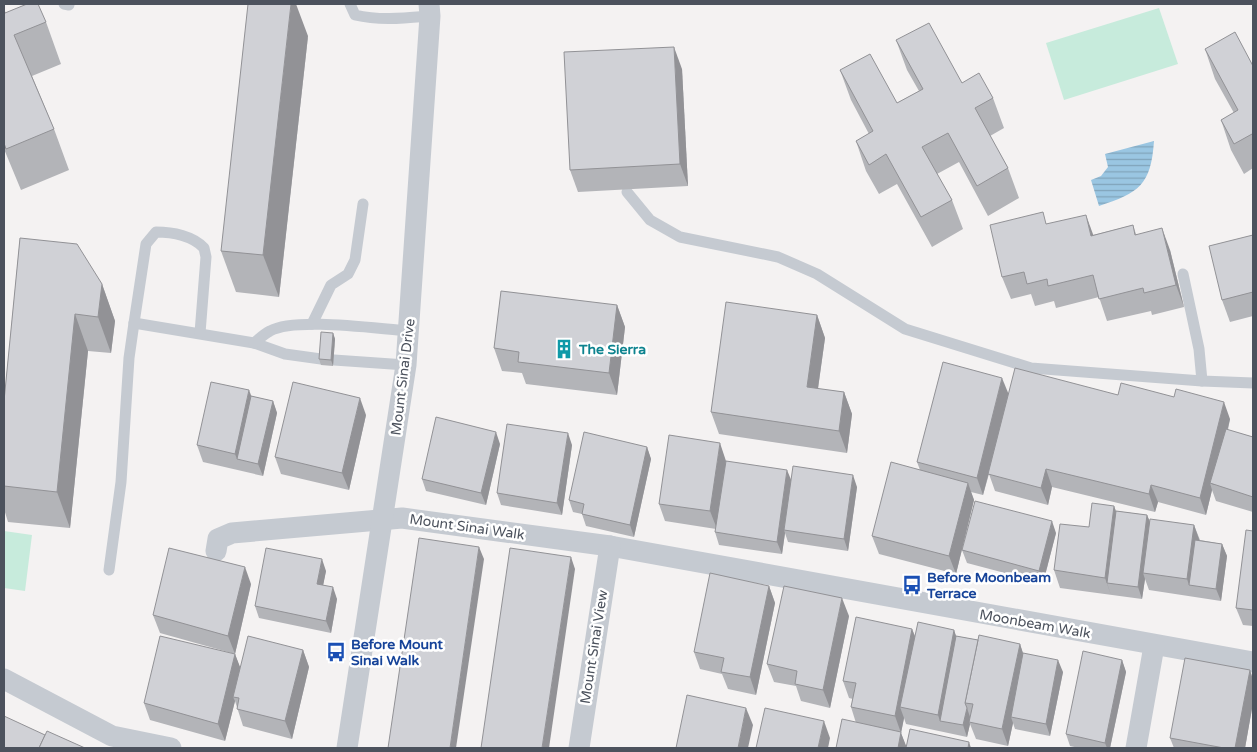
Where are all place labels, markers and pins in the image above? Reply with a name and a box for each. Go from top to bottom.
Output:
building icon: The Sierra [553,338,575,360]
place label: The Sierra [578,341,646,358]
place label: Before Moonbeam Terrace [926,569,1051,602]
bus stop icon: Before Moonbeam Terrace [901,574,923,596]
place label: Before Mount Sinai Walk [351,636,443,669]
bus stop icon: Before Mount Sinai Walk [325,641,347,663]

